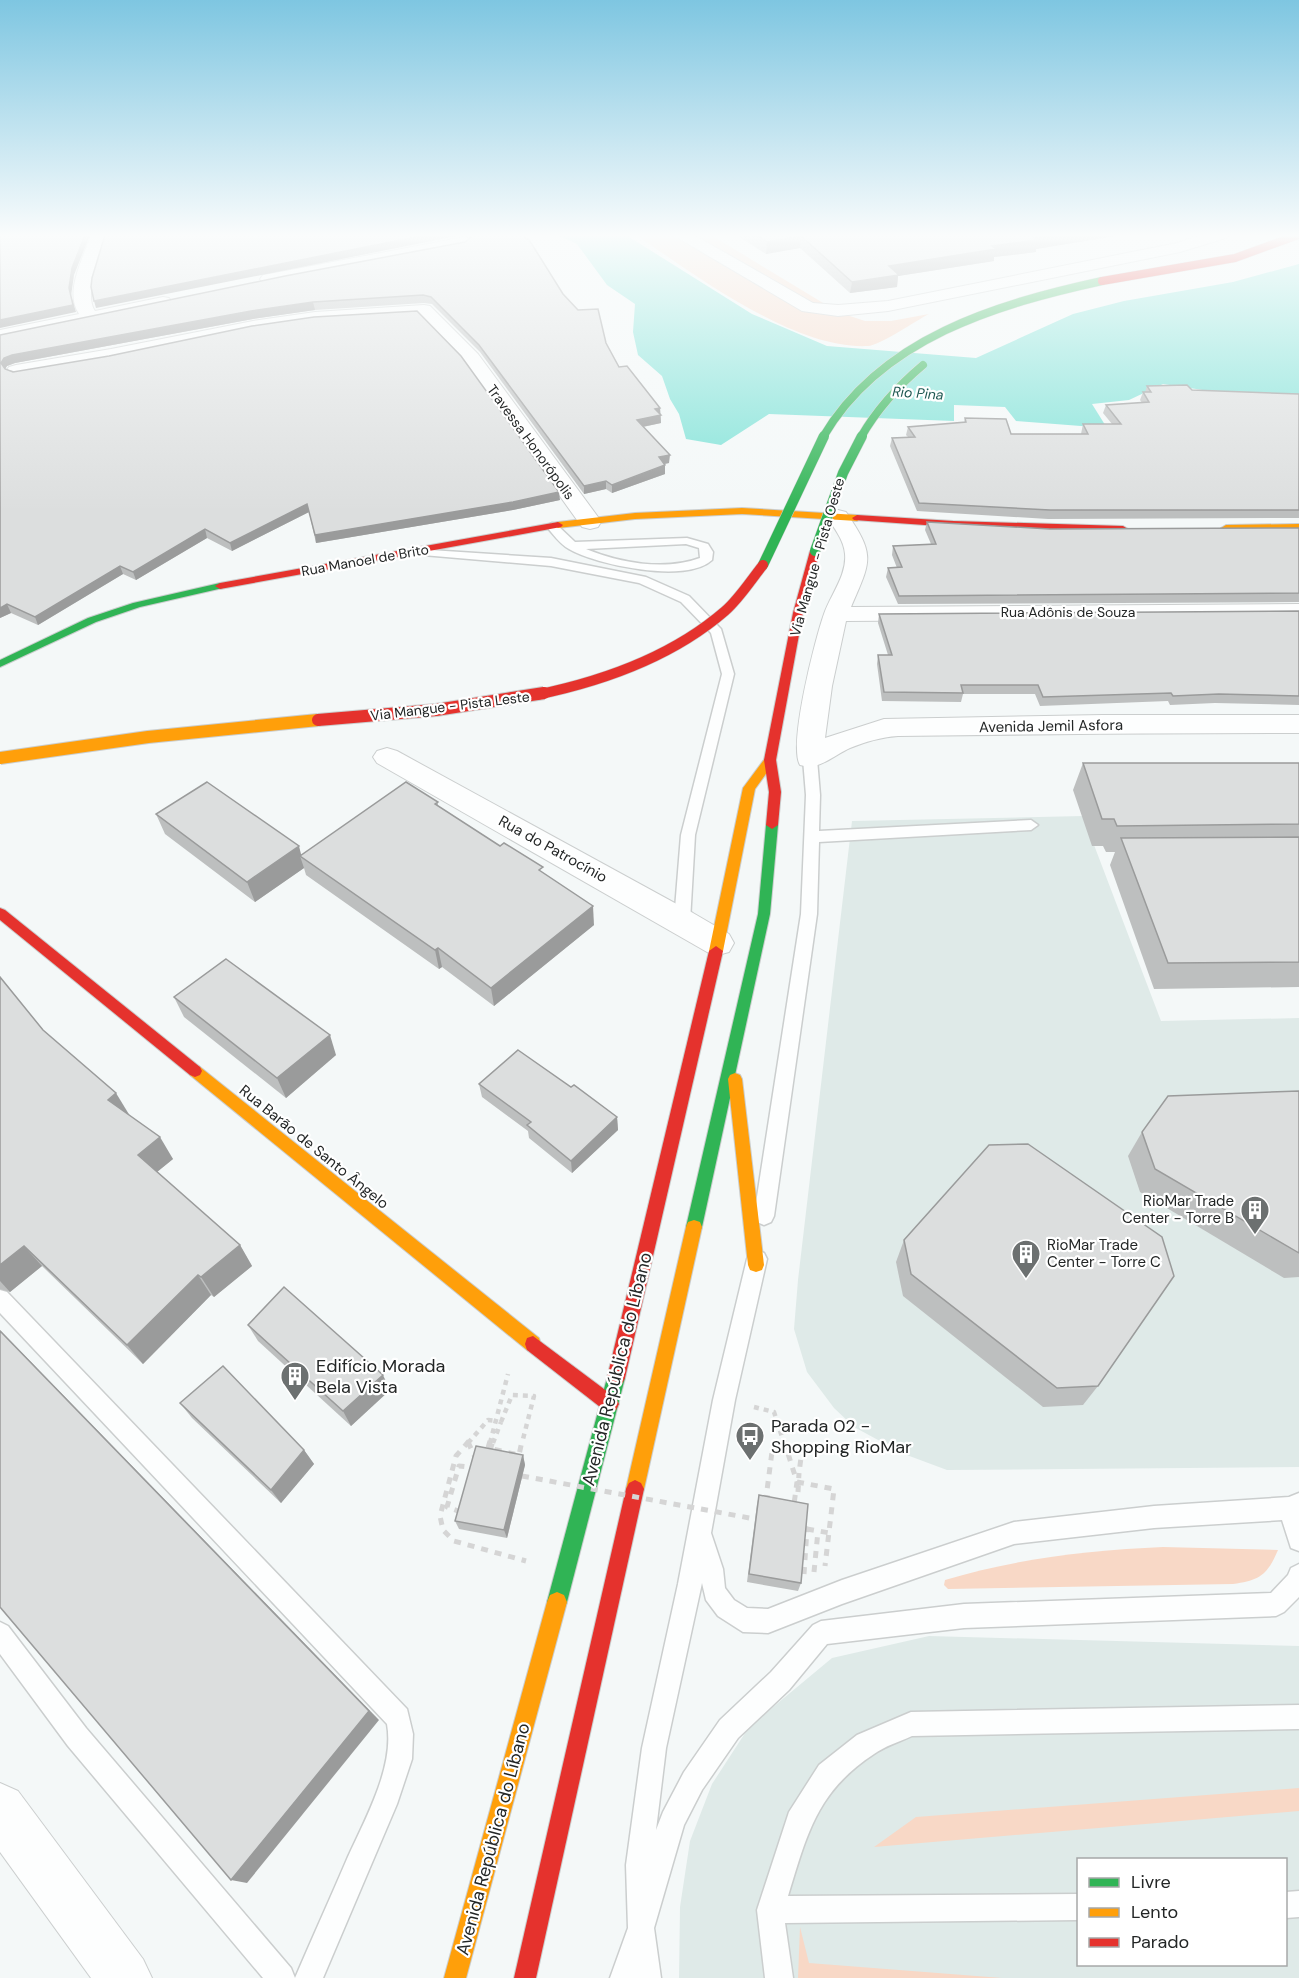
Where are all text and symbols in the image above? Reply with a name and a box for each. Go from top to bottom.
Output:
street label: Travessa Honorópolis [483,381,579,503]
water label: Rio Pina [892,382,944,404]
street label: Via Mangue - Pista Oeste [786,476,848,638]
street label: Rua Manoel de Brito [300,540,430,580]
street label: Rua Adônis de Souza [1001,603,1135,621]
street label: Via Mangue - Pista Leste [369,687,531,725]
street label: Avenida Jemil Asfora [979,715,1123,737]
street label: Rua do Patrocínio [495,811,611,887]
street label: Rua Barão de Santo Ângelo [235,1080,393,1214]
place label: RioMar Trade Center - Torre B [1122,1191,1234,1228]
building icon: RioMar Trade Center - Torre B [1239,1194,1271,1236]
place label: RioMar Trade Center - Torre C [1047,1235,1161,1272]
building icon: RioMar Trade Center - Torre C [1010,1238,1042,1280]
street label: Avenida República do Líbano [576,1250,658,1488]
place label: Edifício Morada Bela Vista [316,1354,445,1399]
building icon: Edifício Morada Bela Vista [279,1360,311,1402]
place label: Parada 02 - Shopping RioMar [771,1414,912,1459]
bus stop icon: Parada 02 - Shopping RioMar [734,1420,766,1462]
street label: Avenida República do Líbano [450,1720,536,1958]
legend [1077,1858,1287,1966]
text: Livre [1131,1870,1171,1894]
text: Lento [1131,1900,1178,1924]
text: Parado [1131,1930,1189,1954]

